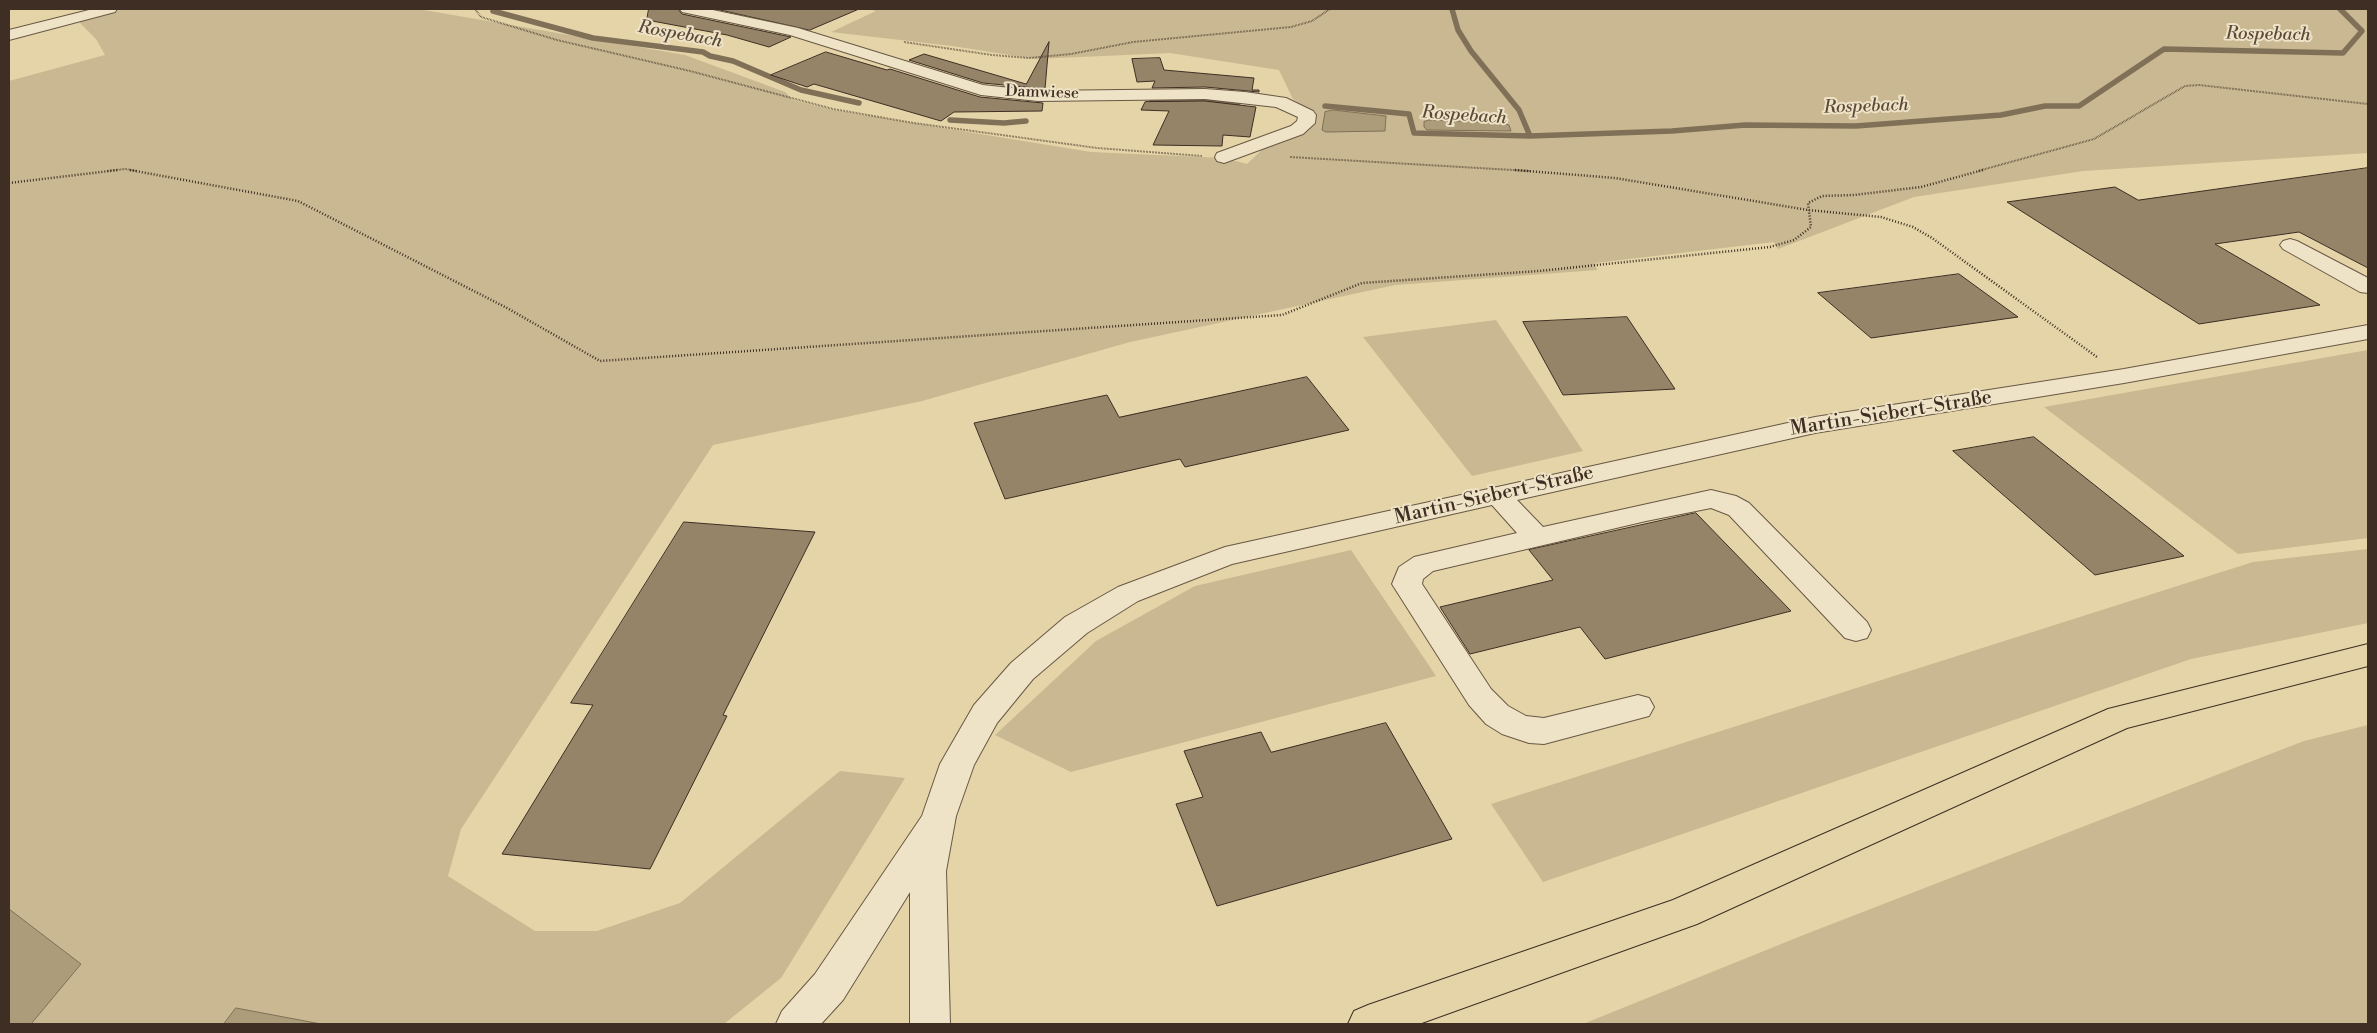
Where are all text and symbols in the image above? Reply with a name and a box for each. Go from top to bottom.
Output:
water label: Rospebach [636,17,724,53]
water label: Rospebach [2225,23,2311,47]
street label: Damwiese [1005,82,1079,104]
water label: Rospebach [1823,95,1909,119]
water label: Rospebach [1421,102,1507,130]
street label: Martin-Siebert-Straße [1788,386,1994,442]
street label: Martin-Siebert-Straße [1392,461,1596,531]

